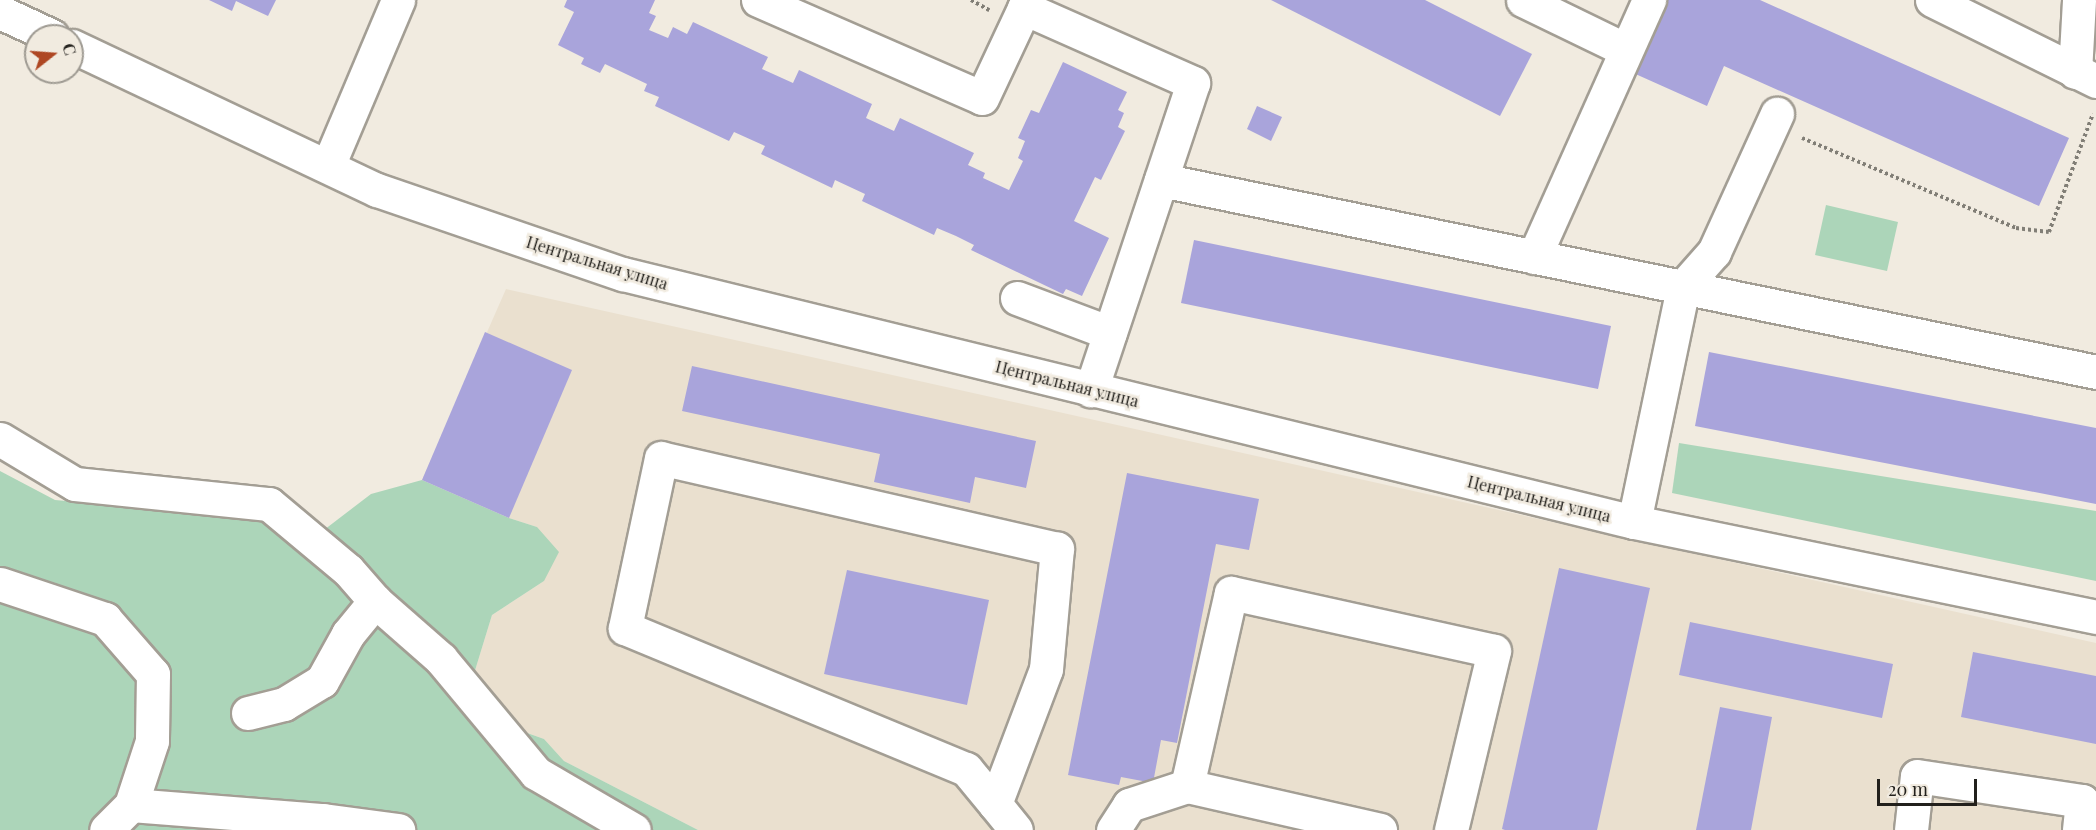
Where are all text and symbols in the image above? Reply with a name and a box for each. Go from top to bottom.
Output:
north arrow [24,24,84,84]
text: С [58,41,81,58]
street label: Центральная улица [524,232,670,294]
street label: Центральная улица [993,357,1141,411]
street label: Центральная улица [1465,472,1613,526]
scale bar [1880,767,1980,805]
text: 20 m [1888,777,1928,801]

